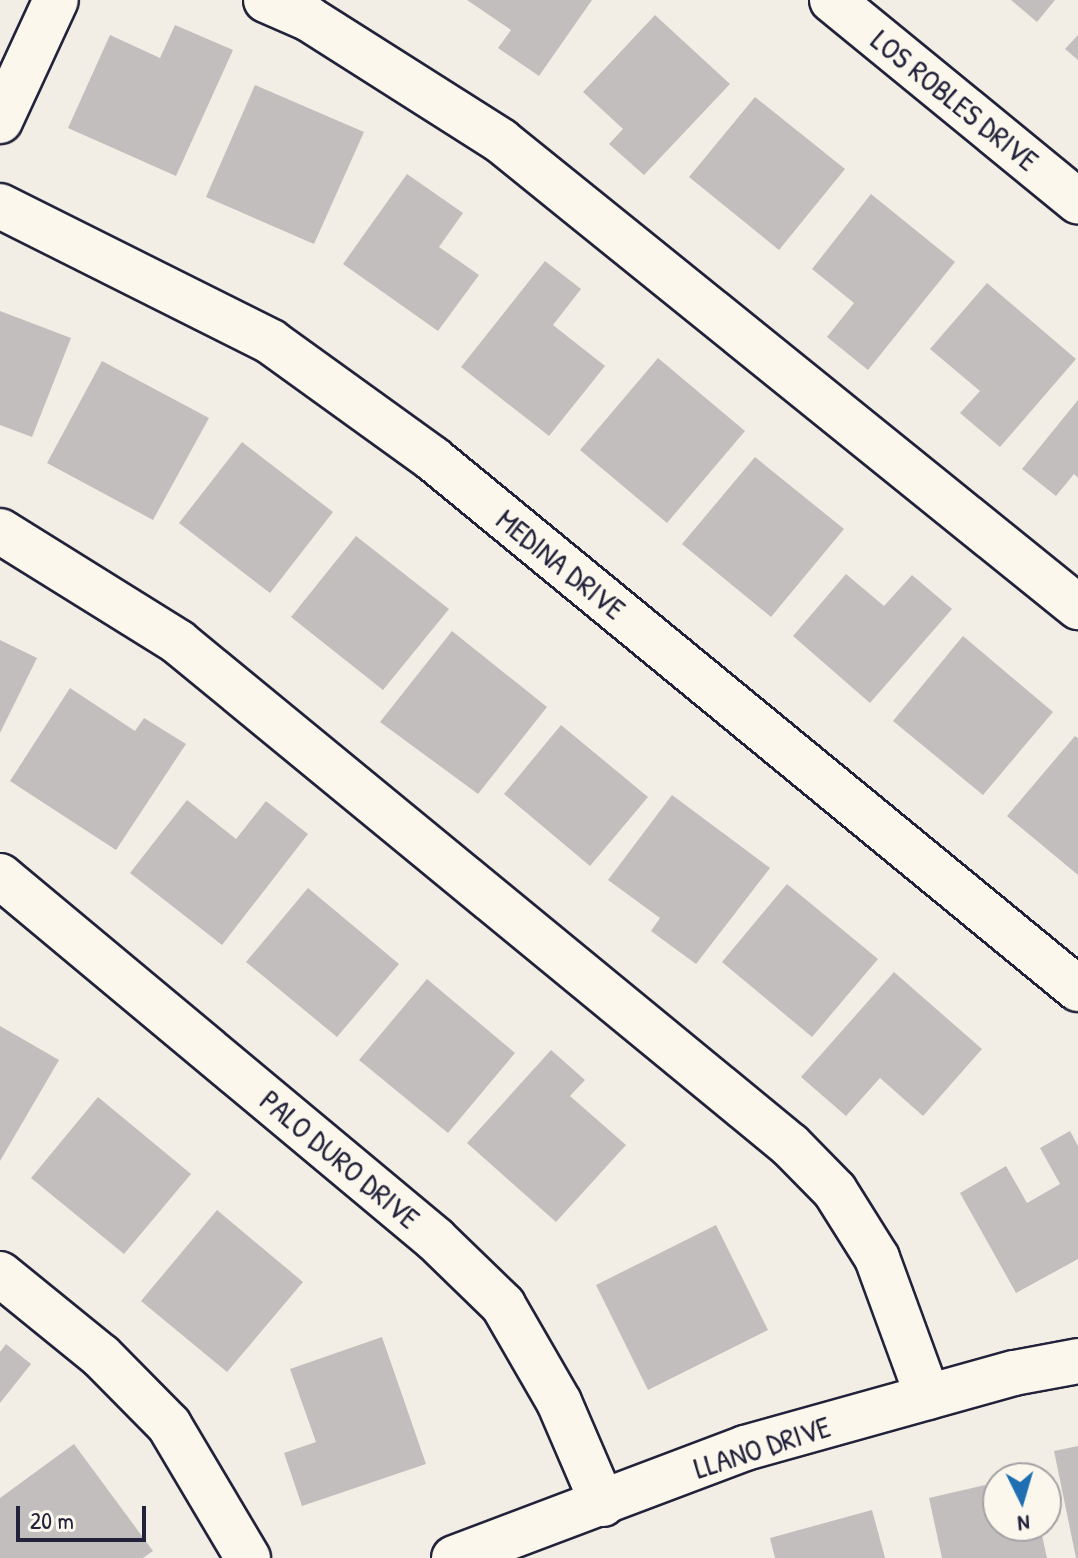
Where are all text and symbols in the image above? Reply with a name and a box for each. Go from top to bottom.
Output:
street label: LOS ROBLES DRIVE [864,22,1046,178]
street label: MEDINA DRIVE [489,501,633,627]
street label: PALO DURO DRIVE [253,1082,427,1236]
street label: LLANO DRIVE [689,1408,835,1486]
north arrow [982,1462,1062,1542]
scale bar [20,1490,150,1540]
text: 20 m [30,1504,74,1536]
text: N [1017,1508,1031,1539]

